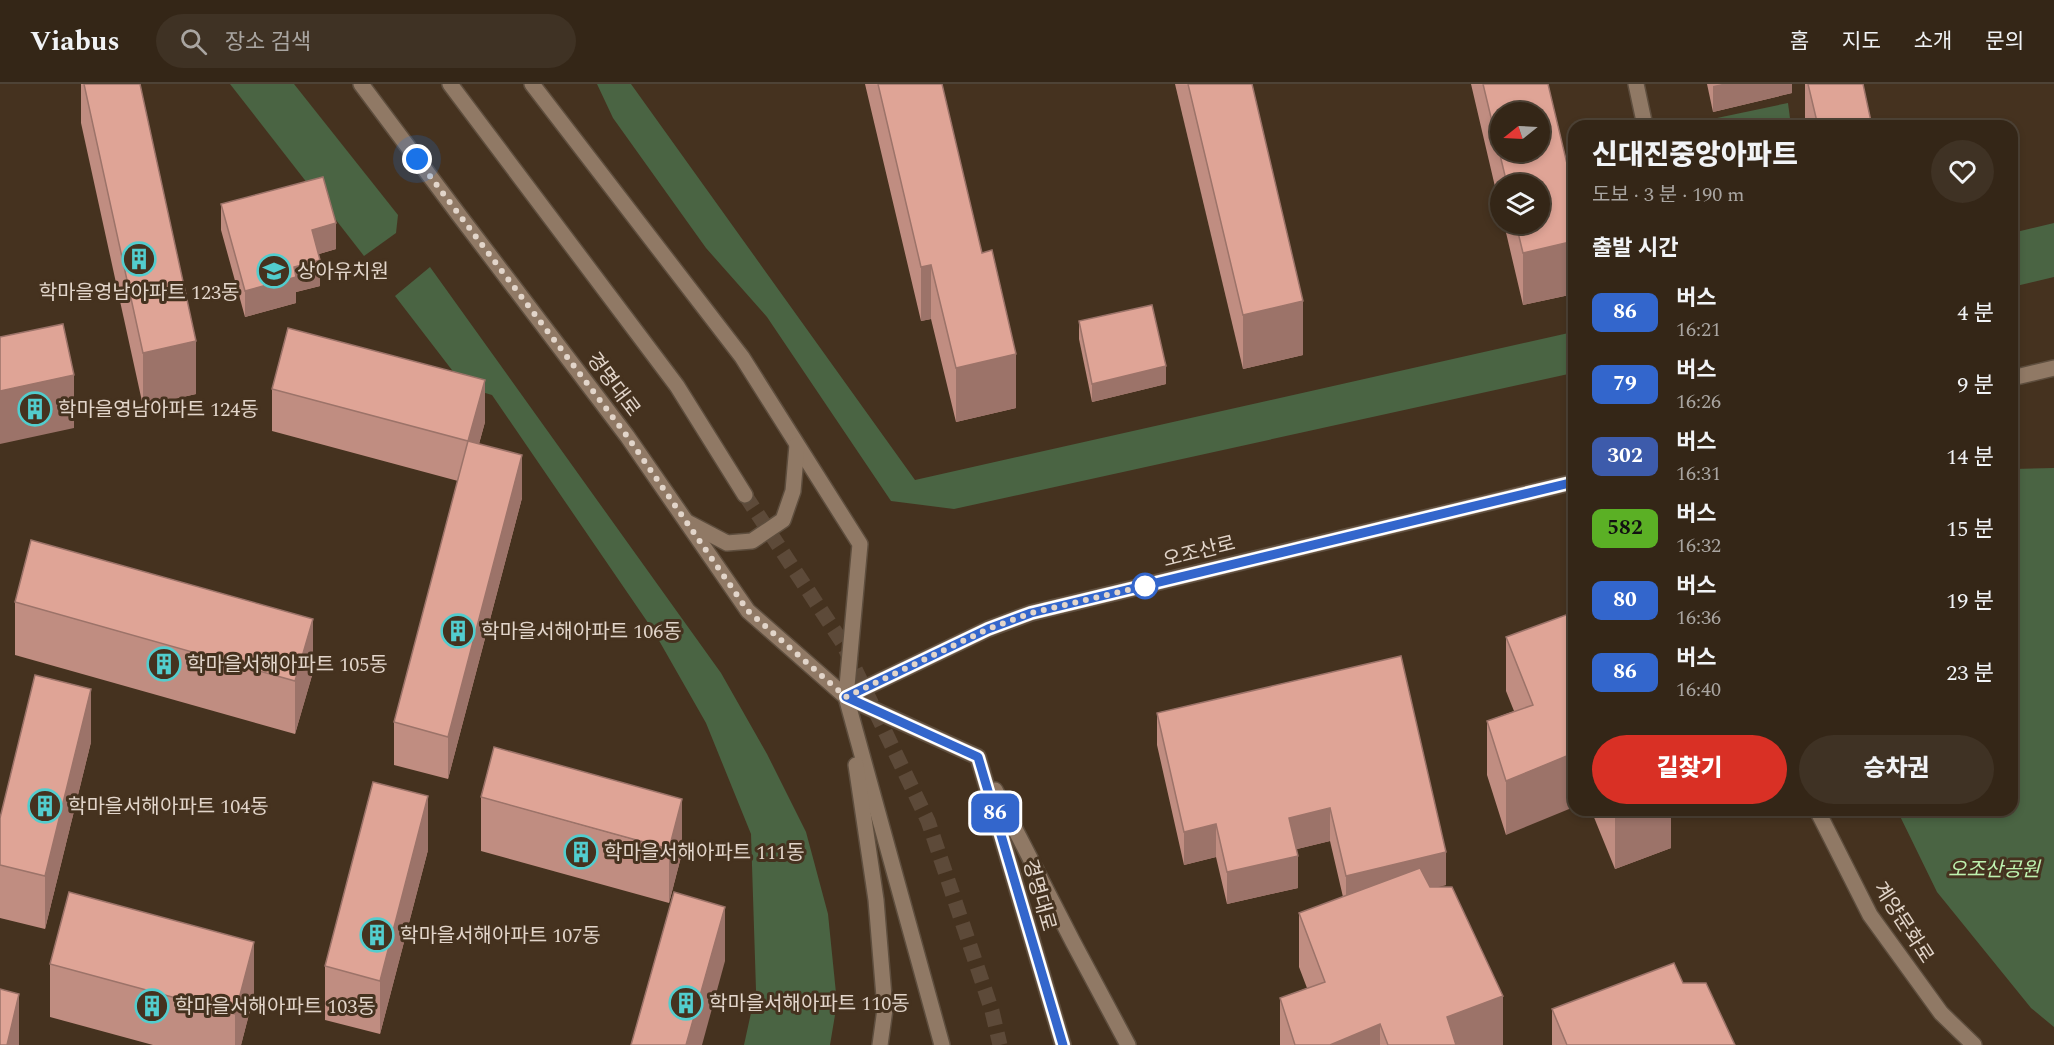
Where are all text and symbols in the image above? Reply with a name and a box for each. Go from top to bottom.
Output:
search box [156,14,576,68]
text: Viabus [30,20,120,63]
icon: search [177,25,210,58]
text: 장소 검색 [225,26,311,59]
text: 홈 [1790,26,1809,58]
text: 지도 [1842,26,1881,58]
text: 소개 [1914,26,1952,58]
text: 문의 [1985,26,2024,58]
north arrow [1490,102,1550,162]
map controls [1490,102,1550,234]
text: 신대진중앙아파트 [1592,134,1798,177]
button: heart [1931,140,1994,203]
your location [402,144,432,174]
button: layers [1490,174,1550,234]
text: 도보 · 3 분 · 190 m [1592,180,1744,210]
text: 출발 시간 [1592,232,1678,265]
building icon: 학마을영남아파트 123동 [121,241,157,277]
school or university icon: 상아유치원 [256,253,292,289]
place label: 상아유치원 [297,257,389,287]
place label: 학마을영남아파트 123동 [39,278,239,308]
text: 버스 [1676,282,1716,315]
text: 86 [1613,296,1637,328]
text: 4 분 [1957,297,1994,330]
text: 16:21 [1676,315,1721,345]
street label: 경명대로 [579,346,647,423]
text: 버스 [1676,354,1716,387]
text: 79 [1613,368,1637,400]
text: 9 분 [1957,369,1994,402]
text: 16:26 [1676,387,1721,417]
building icon: 학마을영남아파트 124동 [17,391,53,427]
place label: 학마을영남아파트 124동 [58,395,259,425]
text: 버스 [1676,426,1716,459]
text: 302 [1607,440,1643,472]
text: 14 분 [1946,441,1994,474]
text: 16:31 [1676,459,1721,489]
text: 버스 [1676,498,1716,531]
text: 582 [1607,512,1643,544]
text: 15 분 [1946,513,1994,546]
street label: 오조산로 [1160,529,1239,575]
text: 16:32 [1676,531,1721,561]
text: 버스 [1676,570,1716,603]
unlabelled marker [1132,573,1158,599]
text: 80 [1613,584,1637,616]
text: 19 분 [1946,585,1994,618]
text: 16:36 [1676,603,1721,633]
building icon: 학마을서해아파트 106동 [440,613,476,649]
place label: 학마을서해아파트 106동 [481,617,682,647]
text: 버스 [1676,642,1716,675]
building icon: 학마을서해아파트 105동 [146,646,182,682]
place label: 학마을서해아파트 105동 [187,650,388,680]
text: 86 [1613,656,1637,688]
text: 23 분 [1946,657,1994,690]
text: 16:40 [1676,675,1721,705]
button: 길찾기 [1592,735,1787,804]
button: 승차권 [1799,735,1994,804]
building icon: 학마을서해아파트 104동 [27,788,63,824]
place label: 학마을서해아파트 104동 [68,792,269,822]
line badge: 86 [968,794,1022,832]
text: 86 [983,797,1007,829]
building icon: 학마을서해아파트 111동 [563,834,599,870]
place label: 학마을서해아파트 111동 [604,838,805,868]
park label: 오조산공원 [1948,855,2042,885]
street label: 경명대로 [1014,856,1064,935]
street label: 계양문화로 [1866,876,1941,969]
building icon: 학마을서해아파트 107동 [359,917,395,953]
place label: 학마을서해아파트 107동 [400,921,601,951]
building icon: 학마을서해아파트 110동 [668,985,704,1021]
building icon: 학마을서해아파트 103동 [134,988,170,1024]
place label: 학마을서해아파트 110동 [709,989,910,1019]
place label: 학마을서해아파트 103동 [175,992,376,1022]

